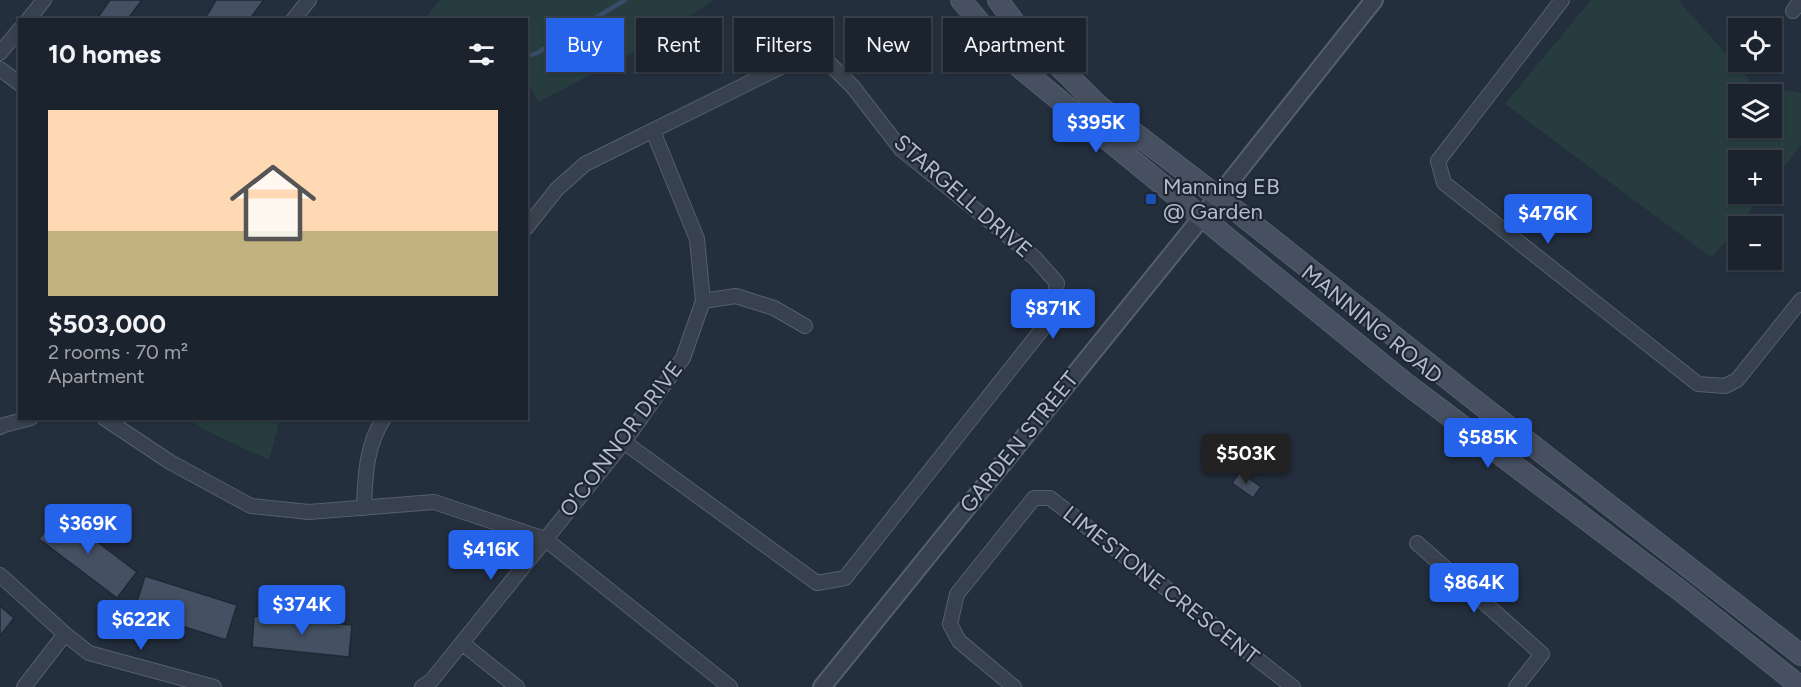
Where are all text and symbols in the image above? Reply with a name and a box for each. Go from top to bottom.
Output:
chip: Buy [546,18,624,72]
chip: Rent [636,18,722,72]
chip: Filters [734,18,833,72]
chip: New [845,18,931,72]
chip: Apartment [943,18,1086,72]
map controls [1728,18,1782,270]
button: locate [1728,18,1782,72]
text: 10 homes [48,38,161,70]
icon: filters [465,38,498,71]
button: layers [1728,84,1782,138]
pin: $395K [1054,103,1138,154]
text: $395K [1067,110,1125,134]
street label: STARGELL DRIVE [888,129,1038,263]
icon: home [219,149,327,257]
button: + [1728,150,1782,204]
place label: Manning EB @ Garden [1163,173,1280,225]
marker: Manning EB @ Garden [1144,192,1158,206]
pin: $476K [1506,194,1590,245]
text: $476K [1518,201,1578,225]
button: − [1728,216,1782,270]
street label: MANNING ROAD [1296,259,1448,389]
pin: $871K [1011,289,1095,340]
text: $871K [1025,296,1081,320]
text: $503,000 [48,308,166,340]
text: 2 rooms · 70 m² [48,340,188,364]
street label: O'CONNOR DRIVE [554,356,688,522]
text: Apartment [48,364,145,388]
street label: GARDEN STREET [954,366,1084,518]
pin: $585K [1446,418,1530,469]
text: $585K [1458,425,1518,449]
pin: $503K [1204,434,1288,485]
text: $503K [1216,441,1276,465]
street label: LIMESTONE CRESCENT [1058,500,1264,670]
pin: $369K [46,504,130,555]
text: $369K [59,511,117,535]
pin: $416K [449,530,533,581]
text: $416K [462,537,520,561]
pin: $864K [1432,563,1516,614]
text: $864K [1444,570,1504,594]
pin: $374K [260,585,344,636]
text: $374K [272,592,332,616]
pin: $622K [99,600,183,651]
text: $622K [111,607,171,631]

